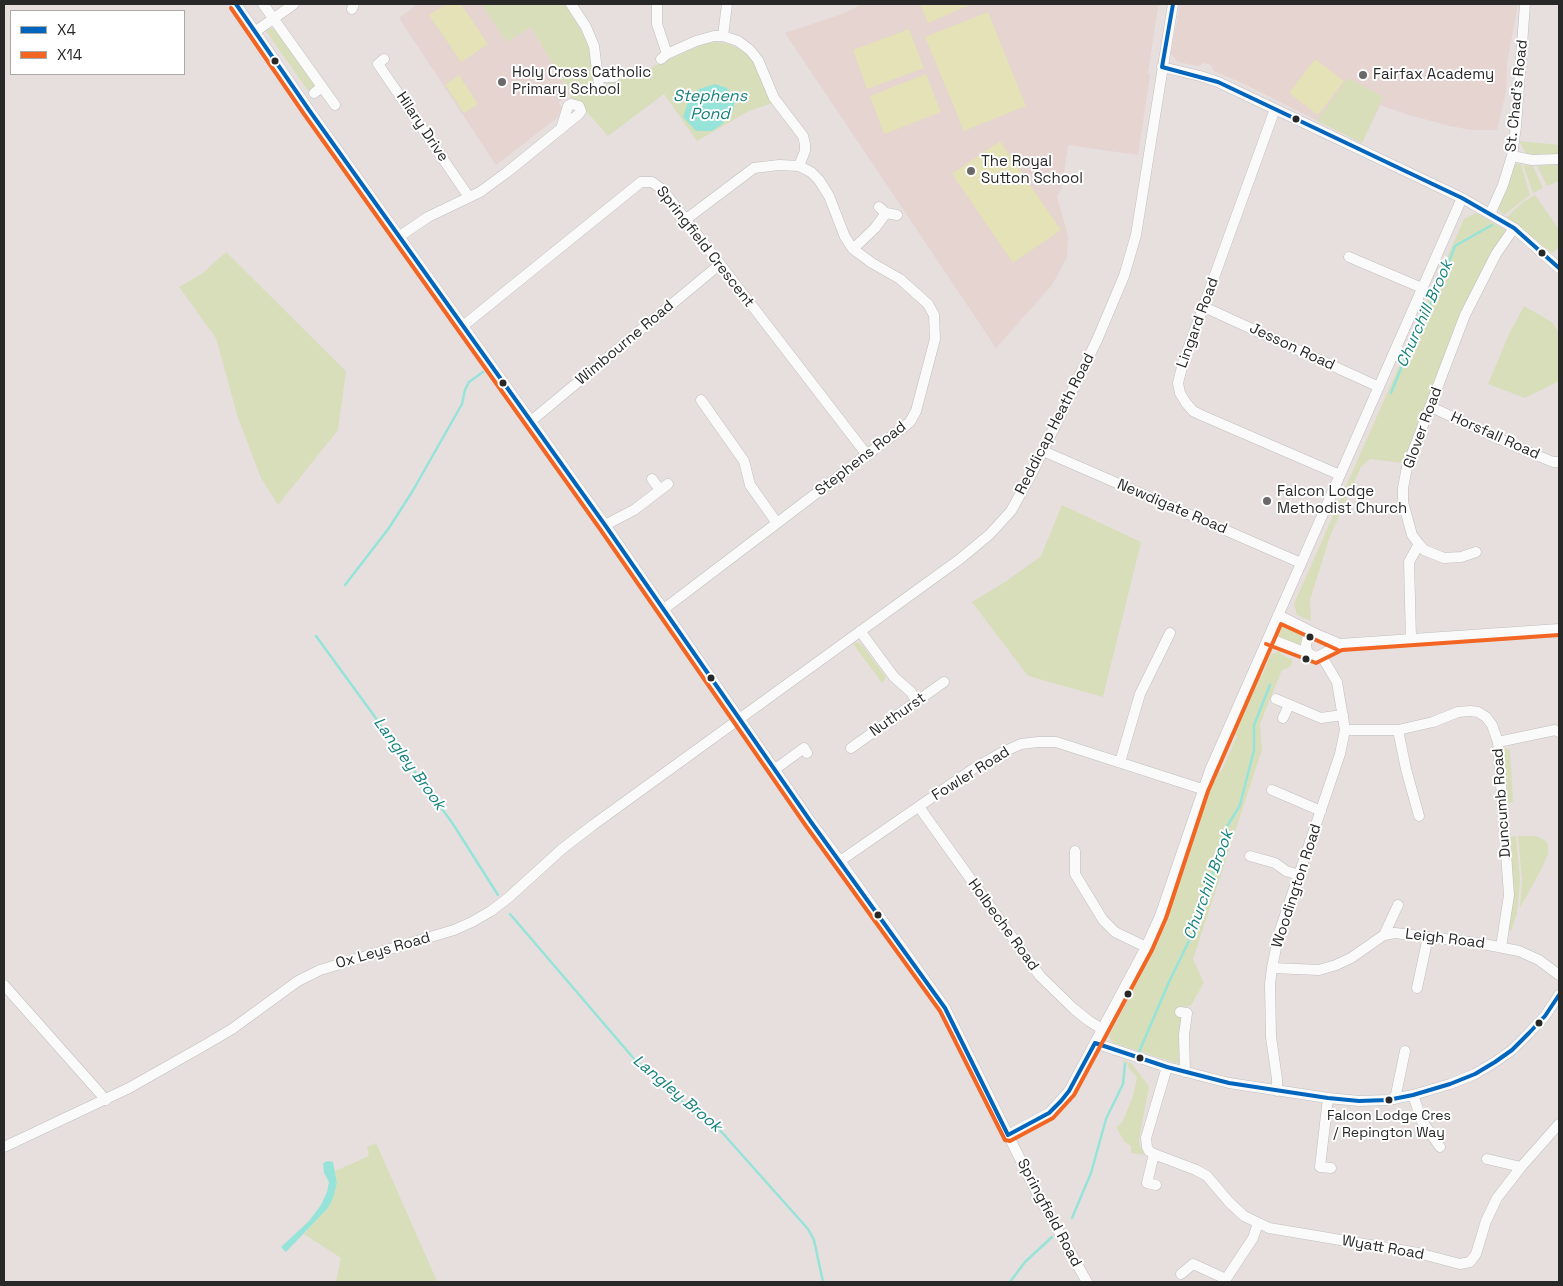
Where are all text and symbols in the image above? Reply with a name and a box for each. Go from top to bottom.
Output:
legend [10,10,185,75]
text: X4 [57,20,76,39]
street label: St. Chad's Road [1502,39,1532,153]
text: X14 [57,45,82,64]
unlabelled marker [270,56,280,66]
place label: Holy Cross Catholic Primary School [512,64,651,99]
place label: Fairfax Academy [1373,66,1494,84]
marker: Fairfax Academy [1357,69,1369,81]
marker: Holy Cross Catholic Primary School [496,76,508,88]
water label: Stephens Pond [673,87,747,125]
street label: Hilary Drive [392,89,452,165]
unlabelled marker [1291,114,1301,124]
place label: The Royal Sutton School [981,153,1083,188]
marker: The Royal Sutton School [965,165,977,177]
street label: Springfield Crescent [652,183,758,311]
unlabelled marker [1537,248,1547,258]
water label: Churchill Brook [1393,257,1457,371]
street label: Lingard Road [1173,275,1223,371]
street label: Wimbourne Road [572,297,678,389]
street label: Jesson Road [1246,319,1338,375]
street label: Reddicap Heath Road [1012,350,1098,498]
unlabelled marker [498,378,508,388]
street label: Glover Road [1400,385,1446,471]
street label: Horsfall Road [1448,408,1542,464]
street label: Stephens Road [812,418,910,500]
street label: Newdigate Road [1114,476,1230,538]
place label: Falcon Lodge Methodist Church [1277,483,1407,518]
marker: Falcon Lodge Methodist Church [1261,495,1273,507]
unlabelled marker [1305,632,1315,642]
unlabelled marker [1301,654,1311,664]
unlabelled marker [706,673,716,683]
street label: Nuthurst [866,689,930,741]
water label: Langley Brook [369,714,449,814]
street label: Fowler Road [929,743,1013,805]
street label: Duncumb Road [1489,748,1515,858]
street label: Woodington Road [1268,822,1326,950]
water label: Churchill Brook [1180,827,1238,943]
street label: Holbeche Road [964,876,1042,974]
unlabelled marker [873,910,883,920]
street label: Leigh Road [1404,925,1486,953]
street label: Ox Leys Road [334,929,432,973]
unlabelled marker [1123,989,1133,999]
unlabelled marker [1534,1018,1544,1028]
water label: Langley Brook [629,1051,725,1137]
unlabelled marker [1135,1053,1145,1063]
marker: Falcon Lodge Cres / Repington Way [1384,1095,1394,1105]
place label: Falcon Lodge Cres / Repington Way [1327,1108,1451,1140]
street label: Springfield Road [1013,1156,1085,1270]
street label: Wyatt Road [1340,1232,1426,1264]

